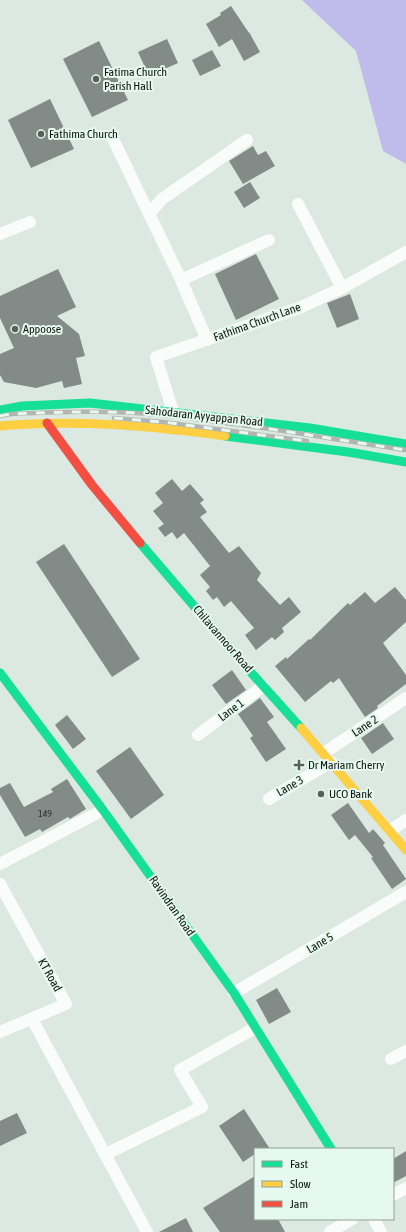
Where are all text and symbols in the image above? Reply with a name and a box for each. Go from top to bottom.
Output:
place label: Fatima Church Parish Hall [104,65,167,93]
marker: Fatima Church Parish Hall [91,74,101,84]
place label: Fathima Church [49,127,118,141]
marker: Fathima Church [36,129,46,139]
street label: Fathima Church Lane [211,300,303,344]
place label: Appoose [23,322,61,336]
marker: Appoose [10,324,20,334]
street label: Sahodaran Ayyappan Road [144,403,264,429]
street label: Chilavannoor Road [190,603,256,675]
street label: Lane 1 [215,696,247,724]
street label: Lane 2 [349,712,381,740]
place label: Dr Mariam Cherry [308,758,384,772]
marker: Dr Mariam Cherry [293,759,305,771]
street label: Lane 3 [274,773,306,799]
place label: UCO Bank [329,787,373,801]
marker: UCO Bank [316,789,326,799]
house number: 149 [38,808,52,819]
street label: Ravindran Road [146,873,198,939]
street label: Lane 5 [304,930,336,956]
street label: KT Road [35,956,65,994]
legend [254,1148,394,1220]
text: Fast [290,1157,308,1171]
text: Slow [290,1177,311,1191]
text: Jam [290,1197,308,1211]

